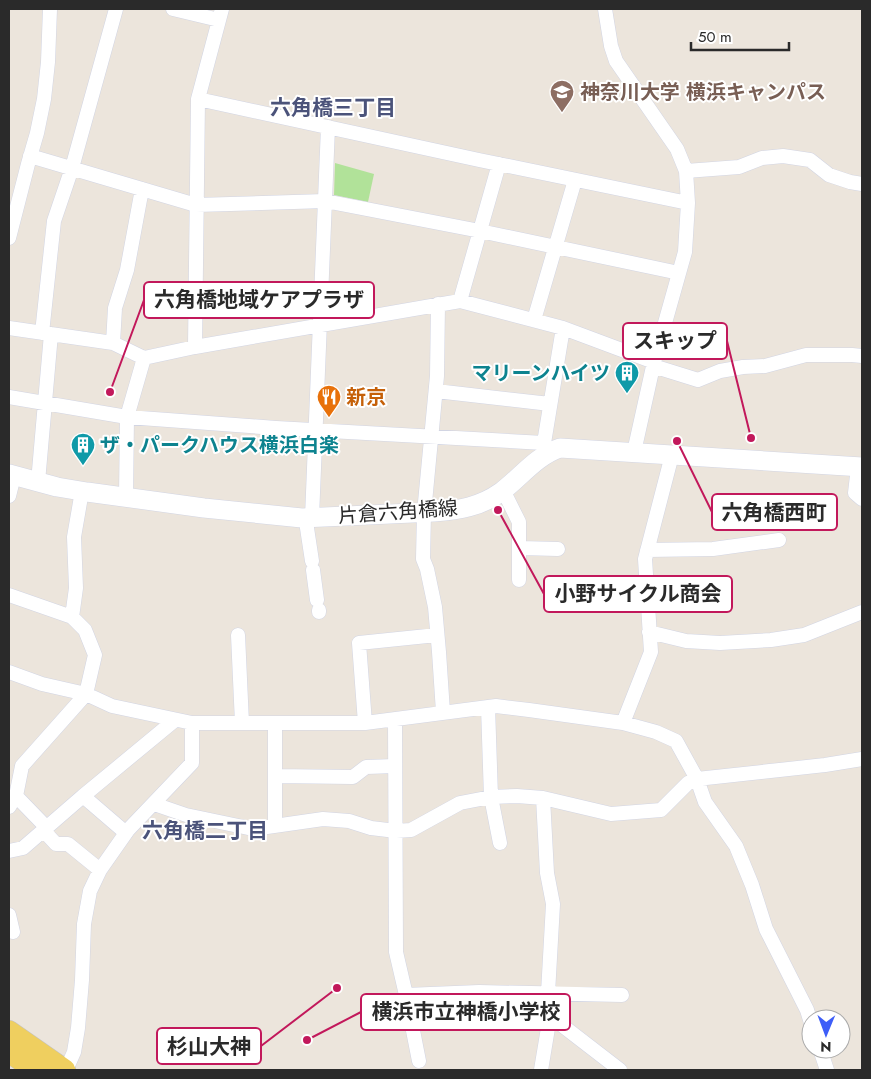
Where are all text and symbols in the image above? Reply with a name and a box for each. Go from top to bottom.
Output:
scale bar [691,20,788,52]
text: 50 m [698,26,732,48]
place label: 神奈川大学 横浜キャンパス [580,78,826,107]
school or university icon: 神奈川大学 横浜キャンパス [549,79,575,113]
district label: 六角橋三丁目 [270,93,396,123]
callout: 六角橋地域ケアプラザ [144,282,374,318]
text: 六角橋地域ケアプラザ [154,285,364,315]
callout: スキップ [623,323,727,359]
text: スキップ [633,326,717,356]
place label: マリーンハイツ [471,359,610,388]
building icon: マリーンハイツ [614,360,640,394]
place label: 新京 [346,383,386,412]
restaurant icon: 新京 [316,384,342,418]
place label: ザ・パークハウス横浜白楽 [100,431,339,460]
building icon: ザ・パークハウス横浜白楽 [70,432,96,466]
street label: 片倉六角橋線 [337,493,459,531]
callout: 六角橋西町 [712,494,837,530]
text: 六角橋西町 [722,498,827,528]
callout: 小野サイクル商会 [544,576,732,612]
text: 小野サイクル商会 [555,579,721,609]
district label: 六角橋二丁目 [142,816,268,846]
callout: 横浜市立神橋小学校 [361,994,570,1030]
text: 横浜市立神橋小学校 [372,997,561,1027]
north arrow [801,1009,851,1059]
callout: 杉山大神 [157,1028,261,1064]
text: 杉山大神 [167,1032,251,1062]
text: N [820,1037,832,1057]

